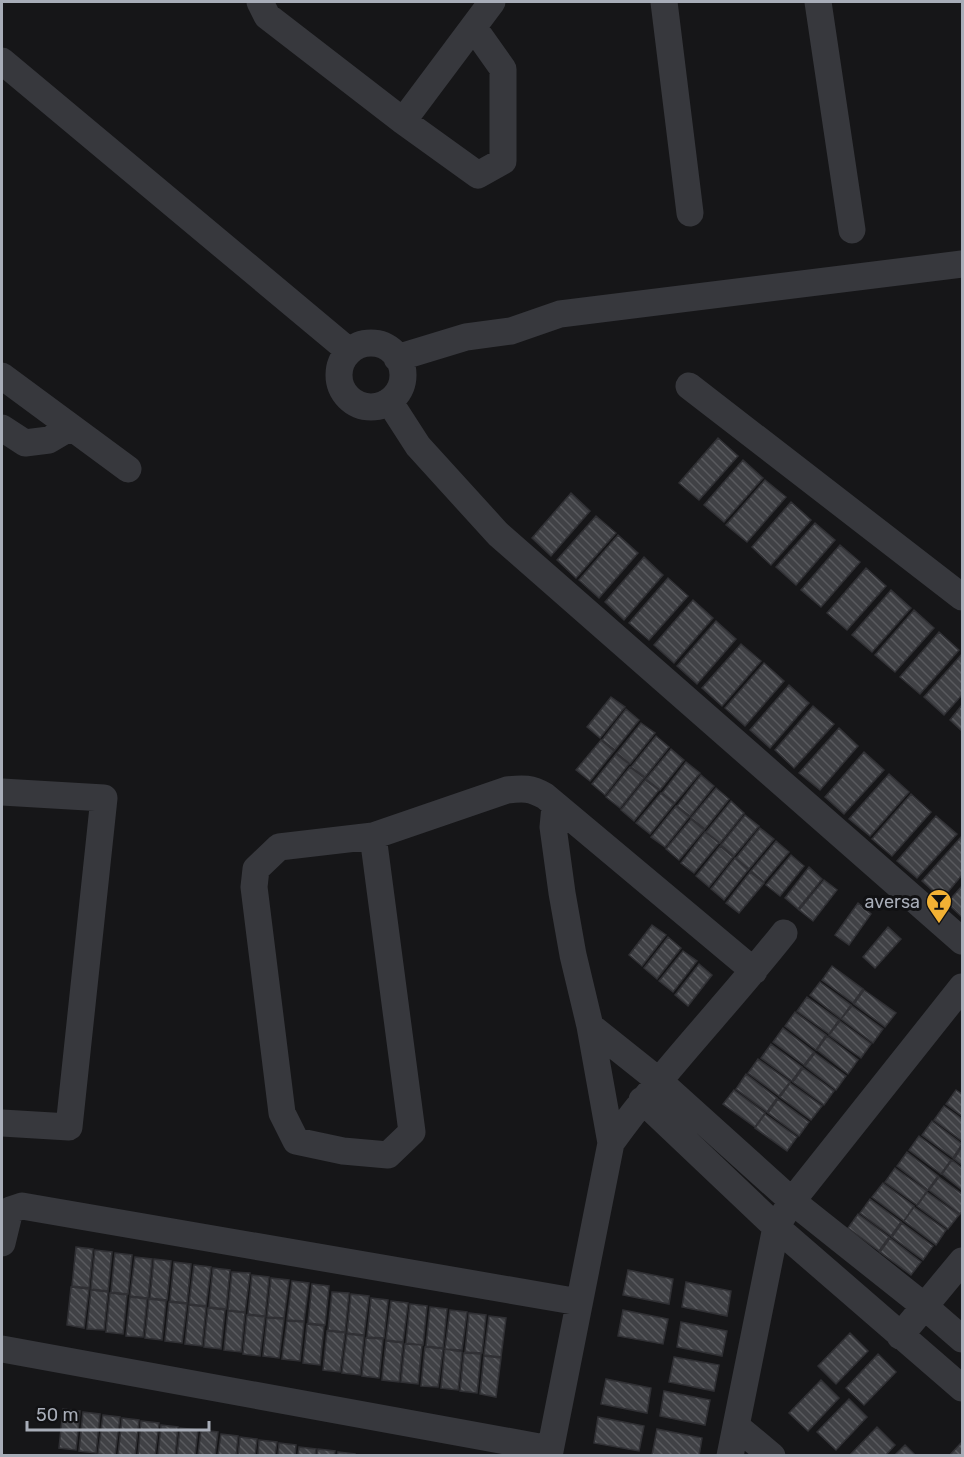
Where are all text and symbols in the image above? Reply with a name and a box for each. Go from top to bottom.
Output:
bar icon: aversa [924,887,954,925]
place label: aversa [865,891,920,913]
scale bar [27,1394,208,1432]
text: 50 m [36,1404,79,1426]

